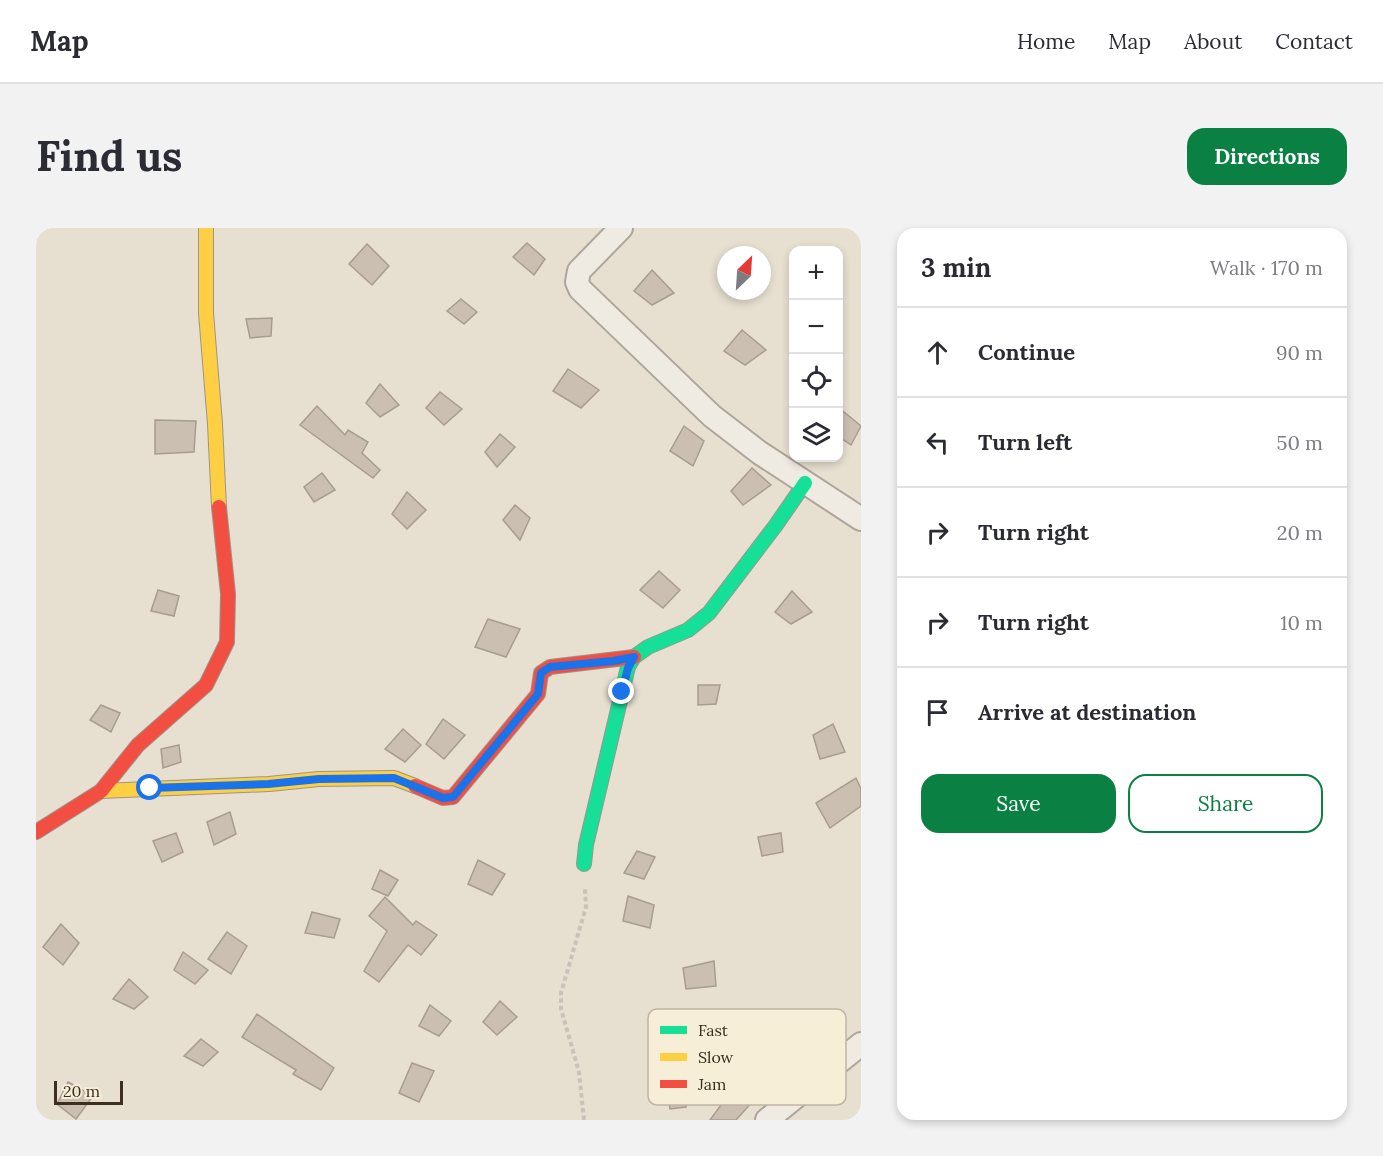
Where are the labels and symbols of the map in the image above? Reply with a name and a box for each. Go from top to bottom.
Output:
north arrow [717,246,771,300]
route end [608,678,634,704]
route start [136,774,162,800]
legend [648,1009,846,1105]
text: Fast [698,1020,729,1040]
text: Slow [698,1047,734,1067]
text: Jam [697,1074,726,1094]
scale bar [54,1078,123,1106]

